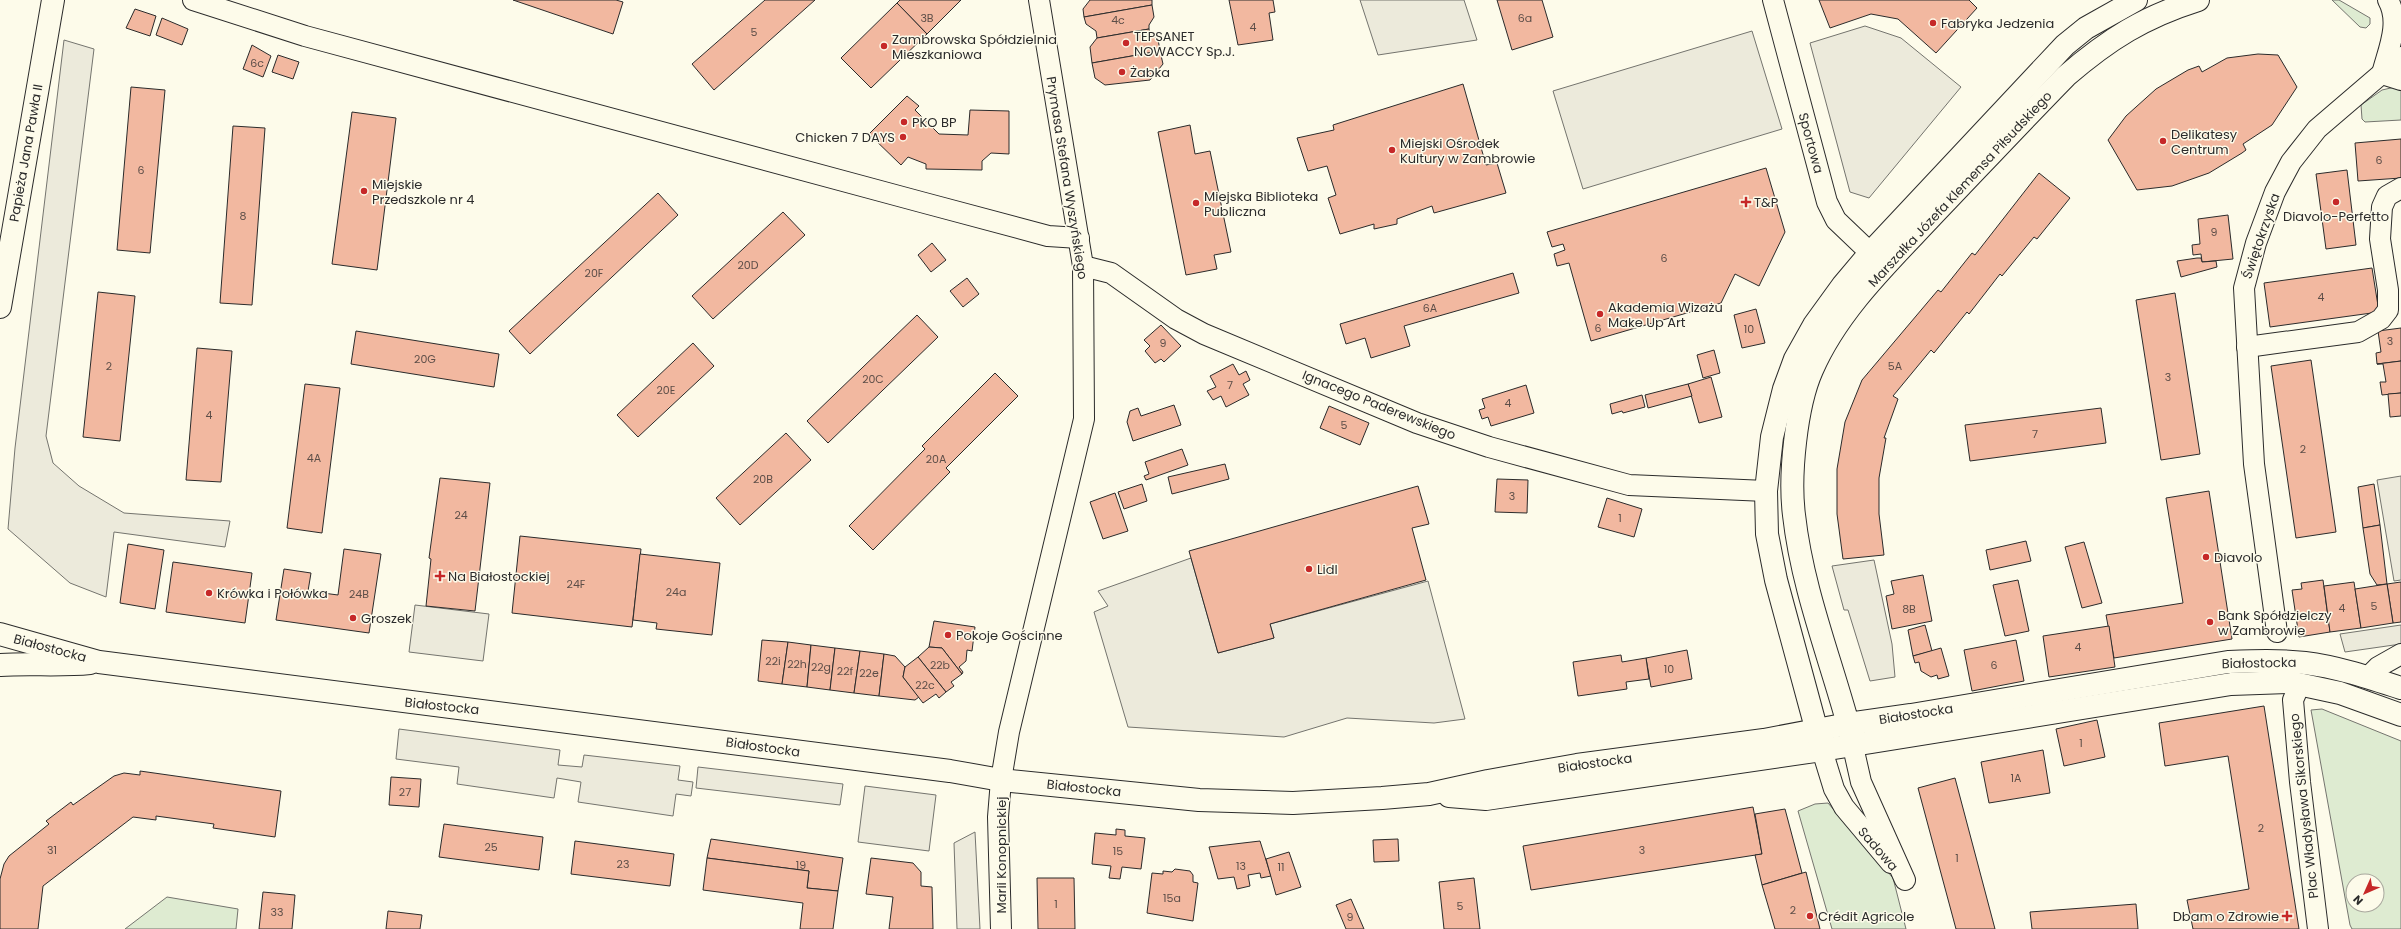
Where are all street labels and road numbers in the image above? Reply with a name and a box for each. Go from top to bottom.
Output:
street label: Prymasa Stefana Wyszyńskiego [1042,75,1092,281]
street label: Papieża Jana Pawła II [5,83,47,223]
street label: Marszałka Józefa Klemensa Piłsudskiego [1864,87,2056,291]
street label: Sportowa [1794,111,1828,175]
street label: Świętokrzyska [2237,191,2285,281]
street label: Ignacego Paderewskiego [1299,365,1459,445]
street label: Białostocka [11,629,89,667]
street label: Białostocka [2221,653,2297,673]
street label: Białostocka [404,693,480,719]
street label: Białostocka [1878,699,1954,729]
street label: Plac Władysława Sikorskiego [2285,713,2323,899]
street label: Białostocka [725,732,801,762]
street label: Białostocka [1557,748,1633,778]
street label: Białostocka [1046,775,1122,801]
street label: Marii Konopnickiej [992,797,1011,913]
street label: Sadowa [1853,823,1903,875]

